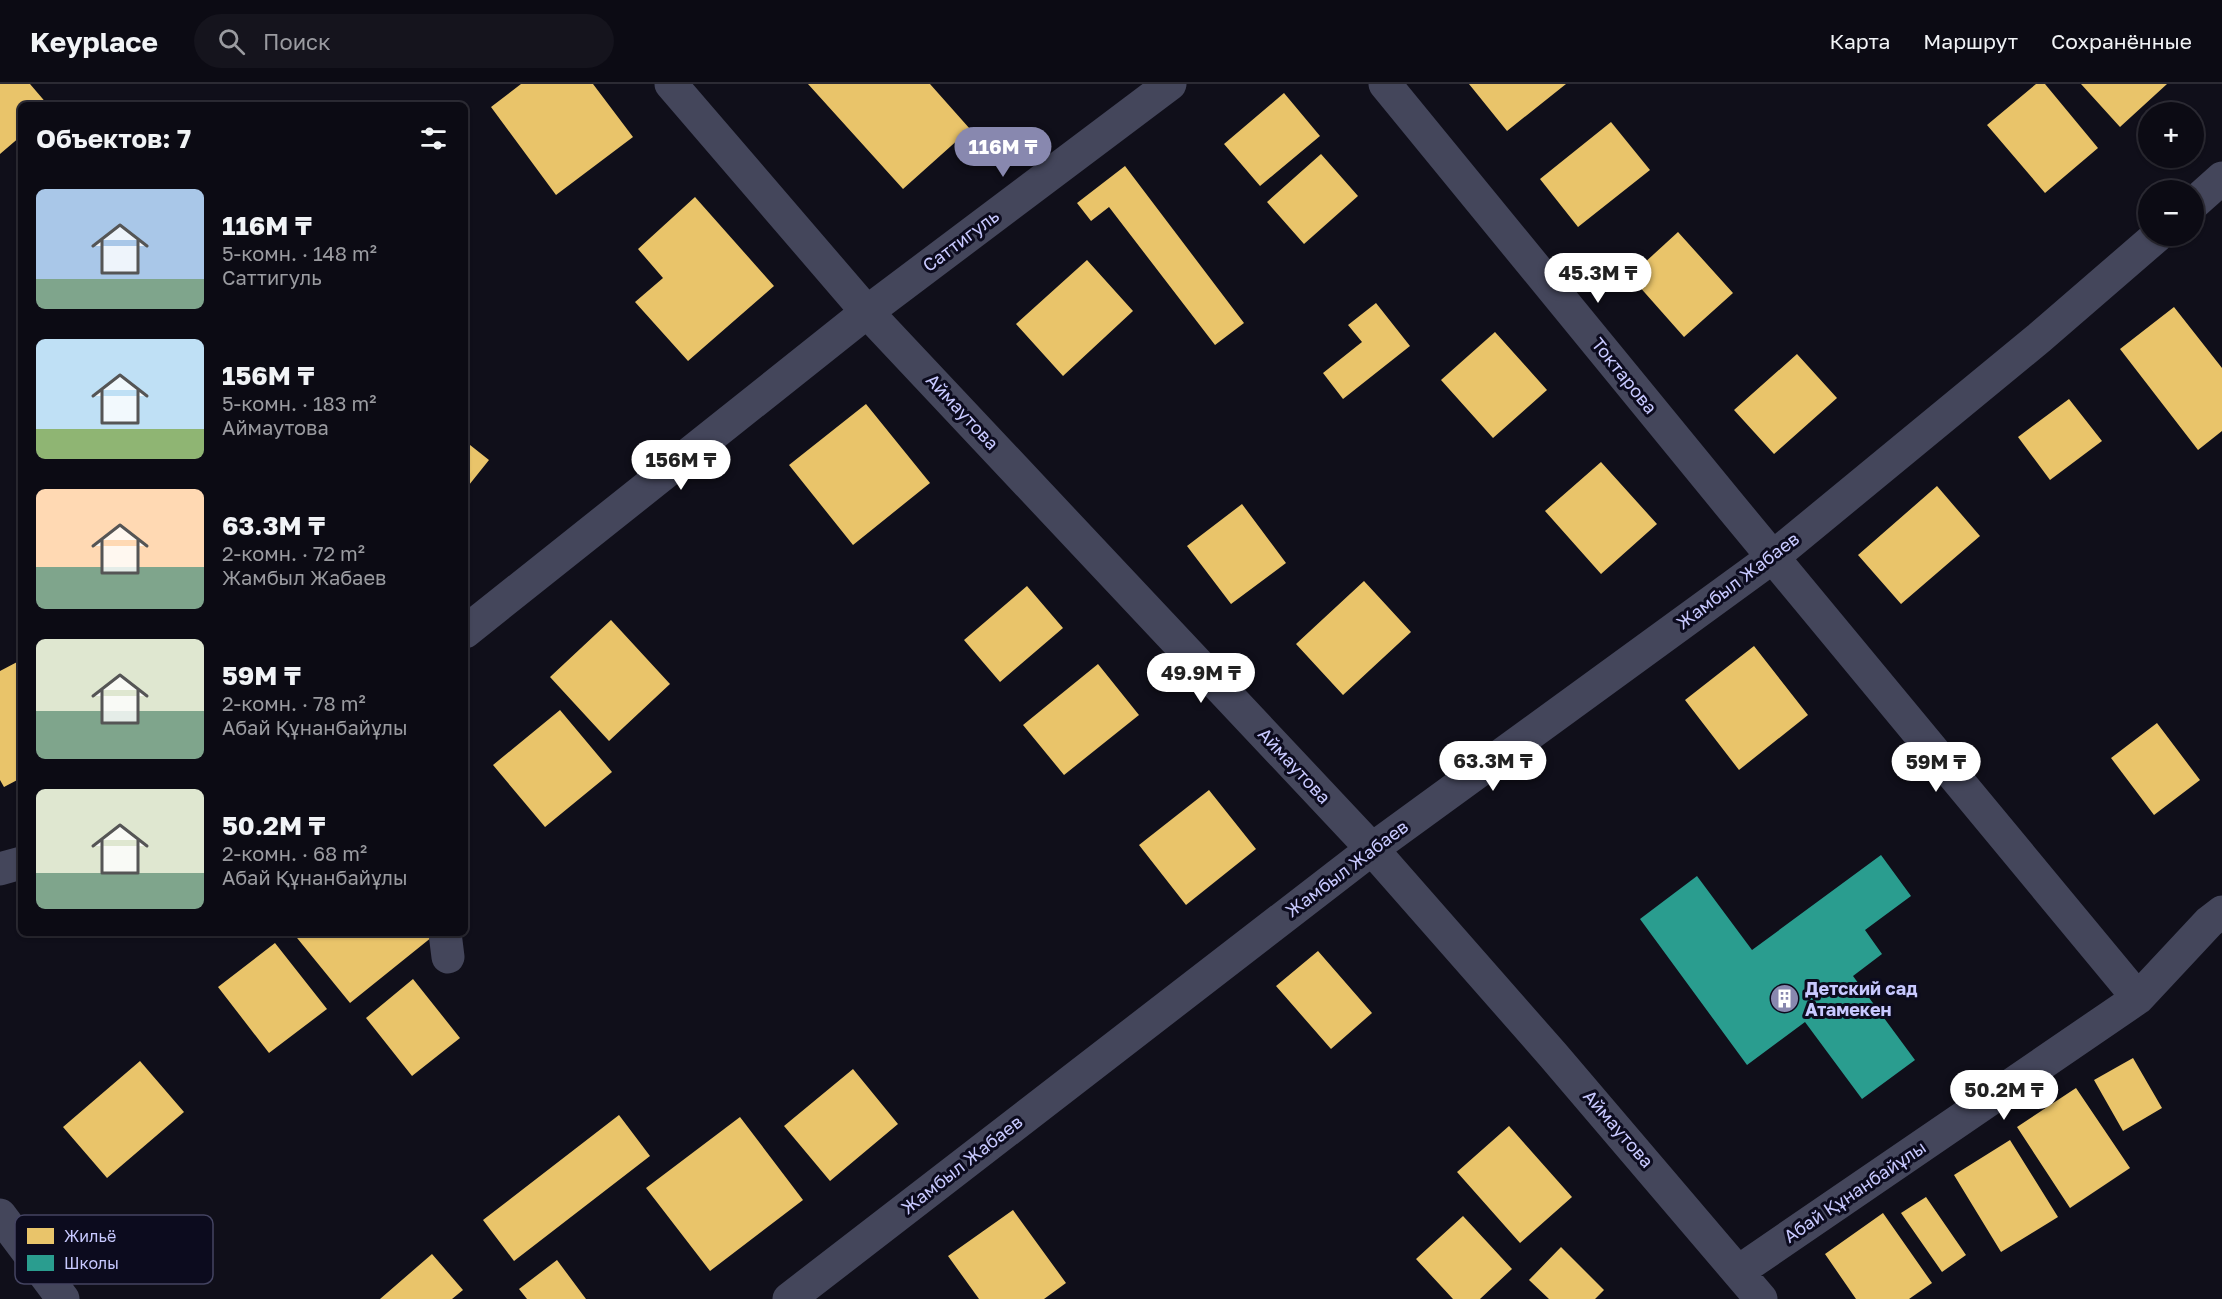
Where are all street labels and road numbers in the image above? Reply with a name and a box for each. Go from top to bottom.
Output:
street label: Саттигуль [918,204,1003,276]
street label: Токтарова [1587,333,1662,418]
street label: Аймаутова [922,369,1004,454]
street label: Жамбыл Жабаев [1672,527,1803,633]
street label: Аймаутова [1254,723,1336,808]
street label: Жамбыл Жабаев [1281,815,1412,921]
street label: Аймаутова [1579,1085,1659,1172]
street label: Жамбыл Жабаев [896,1110,1026,1218]
street label: Абай Құнанбайұлы [1779,1135,1930,1248]

